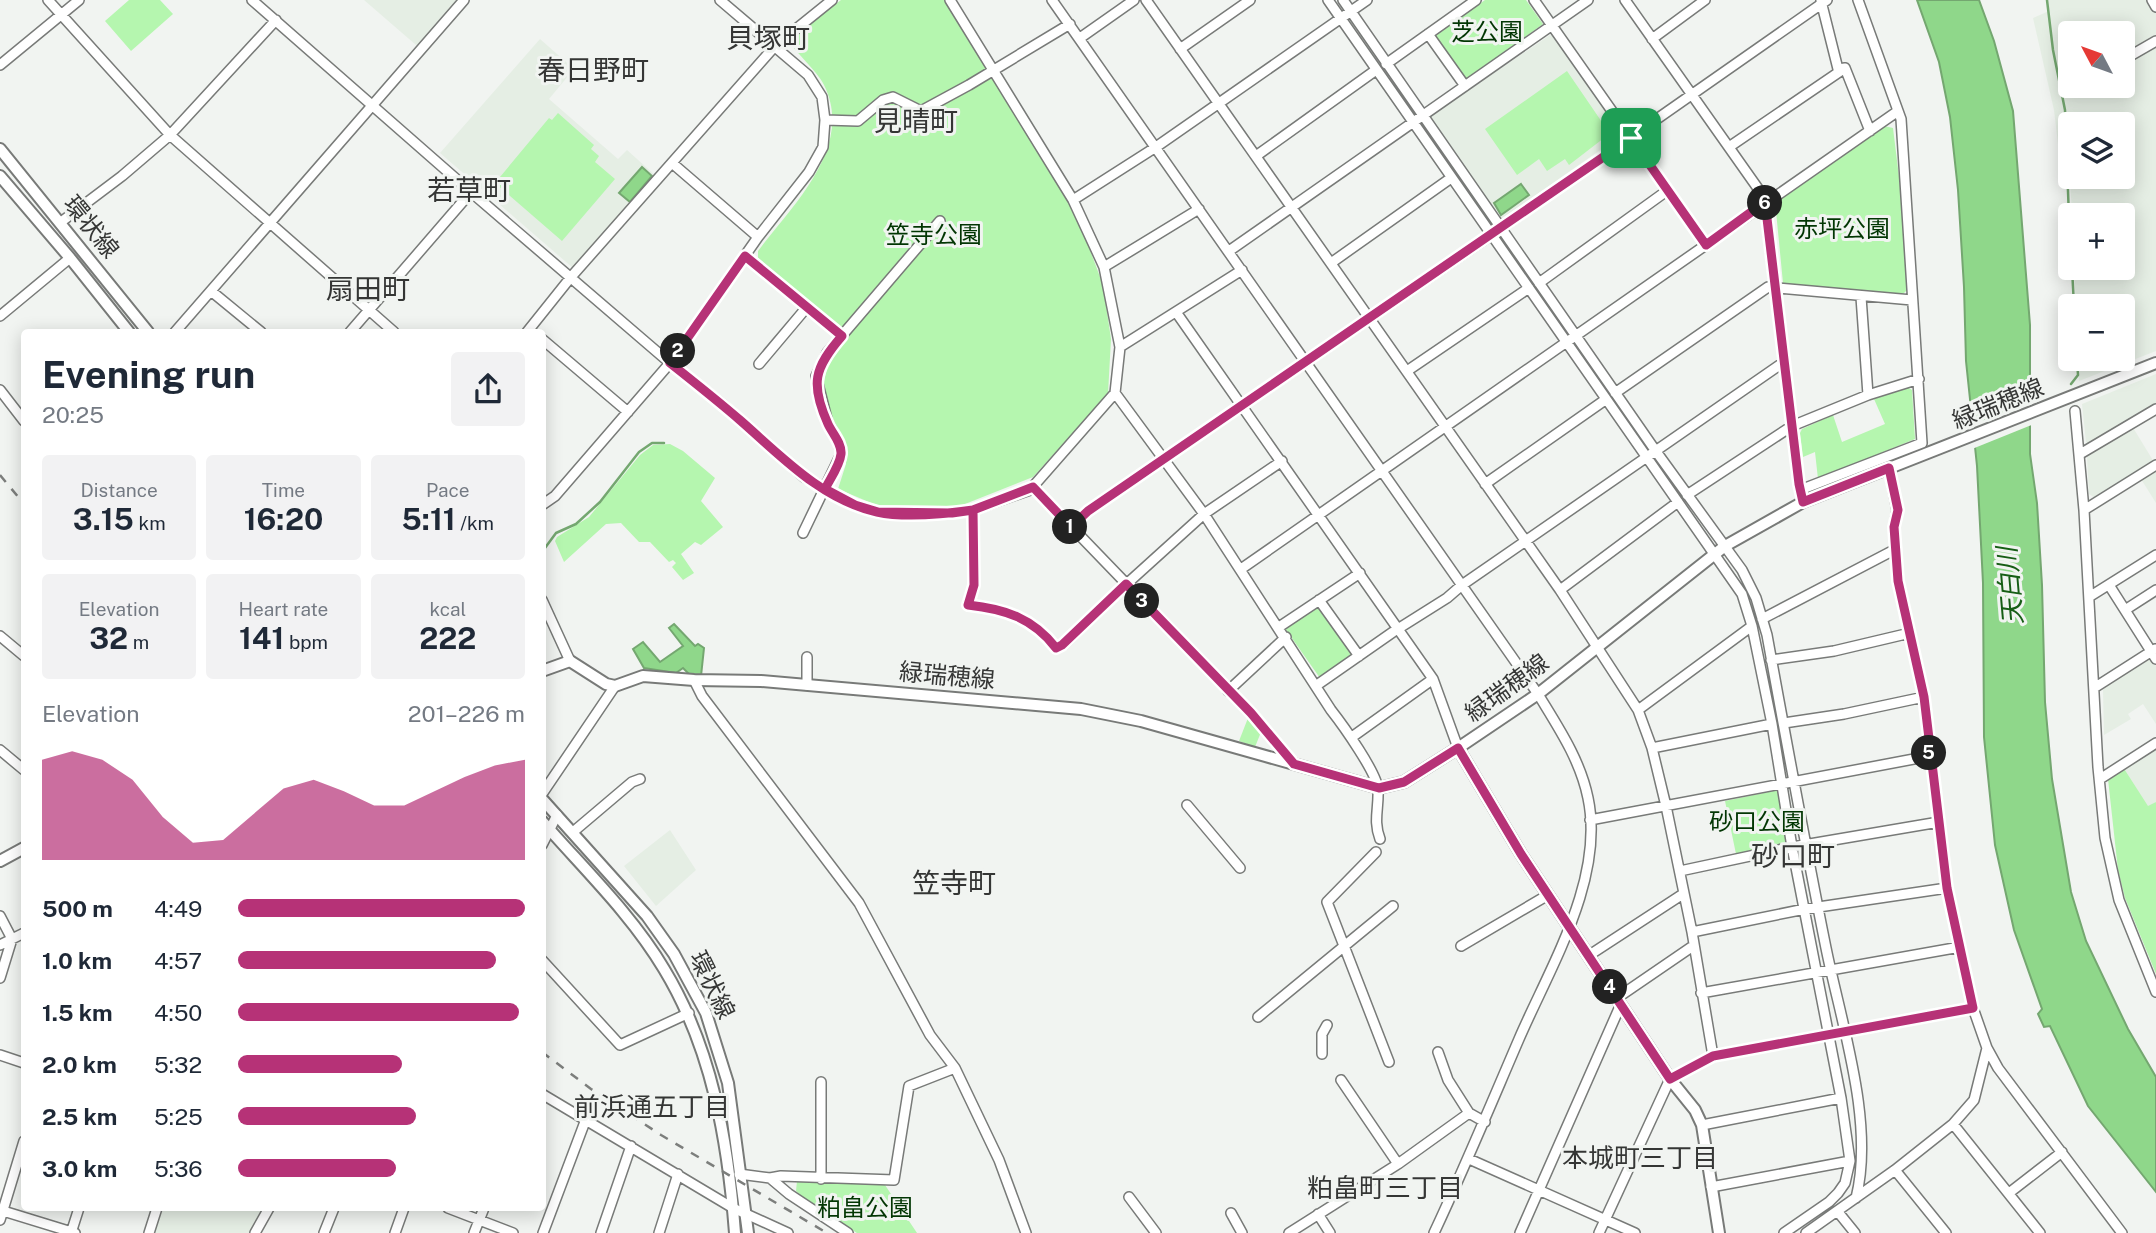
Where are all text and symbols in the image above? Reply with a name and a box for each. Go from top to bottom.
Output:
park label: 芝公園 [1451,17,1523,45]
district label: 貝塚町 [726,21,810,54]
north arrow [2058,21,2135,98]
map controls [2058,21,2135,371]
district label: 春日野町 [537,53,649,86]
district label: 見晴町 [874,104,958,137]
pin [1601,108,1661,168]
button: layers [2058,112,2135,189]
icon: arrive [1612,119,1650,157]
district label: 若草町 [427,173,511,206]
pin: 6 [1748,186,1782,220]
street label: 環状線 [58,190,125,263]
text: 6 [1758,191,1771,213]
button: + [2058,203,2135,280]
park label: 赤坪公園 [1794,214,1890,242]
park label: 笠寺公園 [886,220,982,248]
district label: 扇田町 [326,272,410,305]
button: − [2058,294,2135,371]
pin: 2 [660,334,696,368]
text: 2 [671,339,684,361]
text: Evening run [42,352,255,397]
button: share [451,352,525,426]
street label: 緑瑞穂線 [1948,372,2047,434]
text: 20:25 [42,401,104,428]
text: Distance [81,479,158,501]
text: Time [262,479,305,501]
text: Pace [426,479,470,501]
text: 3.15 [73,501,134,537]
text: 16:20 [244,501,323,537]
text: 5:11 [402,501,456,537]
pin: 1 [1052,510,1088,544]
text: km [134,512,166,534]
text: /km [456,512,494,534]
text: 1 [1065,515,1074,537]
water label: 天白川 [1990,543,2028,626]
pin: 3 [1124,584,1160,618]
text: 3 [1135,589,1148,611]
text: Elevation [79,598,159,620]
text: Heart rate [239,598,328,620]
text: kcal [429,598,466,620]
text: 32 [89,620,128,656]
text: 141 [239,620,284,656]
text: 222 [419,620,476,656]
text: m [128,631,149,653]
text: bpm [284,631,328,653]
street label: 緑瑞穂線 [1459,648,1553,727]
street label: 緑瑞穂線 [898,657,996,693]
text: Elevation [42,700,140,727]
text: 201–226 m [408,700,525,727]
pin: 5 [1912,736,1946,770]
text: 5 [1922,741,1935,763]
park label: 砂口公園 [1709,807,1805,835]
district label: 砂口町 [1751,839,1835,872]
district label: 笠寺町 [912,866,996,899]
text: 500 m [42,895,113,922]
text: 4:49 [154,895,202,922]
street label: 環状線 [685,946,741,1023]
text: 1.0 km [42,947,112,974]
text: 4:57 [154,947,202,974]
pin: 4 [1592,970,1628,1004]
text: 4 [1603,975,1616,997]
text: 1.5 km [42,999,113,1026]
text: 4:50 [154,999,202,1026]
text: 2.0 km [42,1051,117,1078]
text: 5:32 [154,1051,202,1078]
district label: 前浜通五丁目 [574,1091,730,1122]
text: 2.5 km [42,1103,117,1130]
text: 5:25 [154,1103,203,1130]
district label: 本城町三丁目 [1562,1142,1718,1173]
text: 3.0 km [42,1155,117,1182]
text: 5:36 [154,1155,203,1182]
district label: 粕畠町三丁目 [1307,1172,1463,1203]
park label: 粕畠公園 [817,1193,913,1221]

